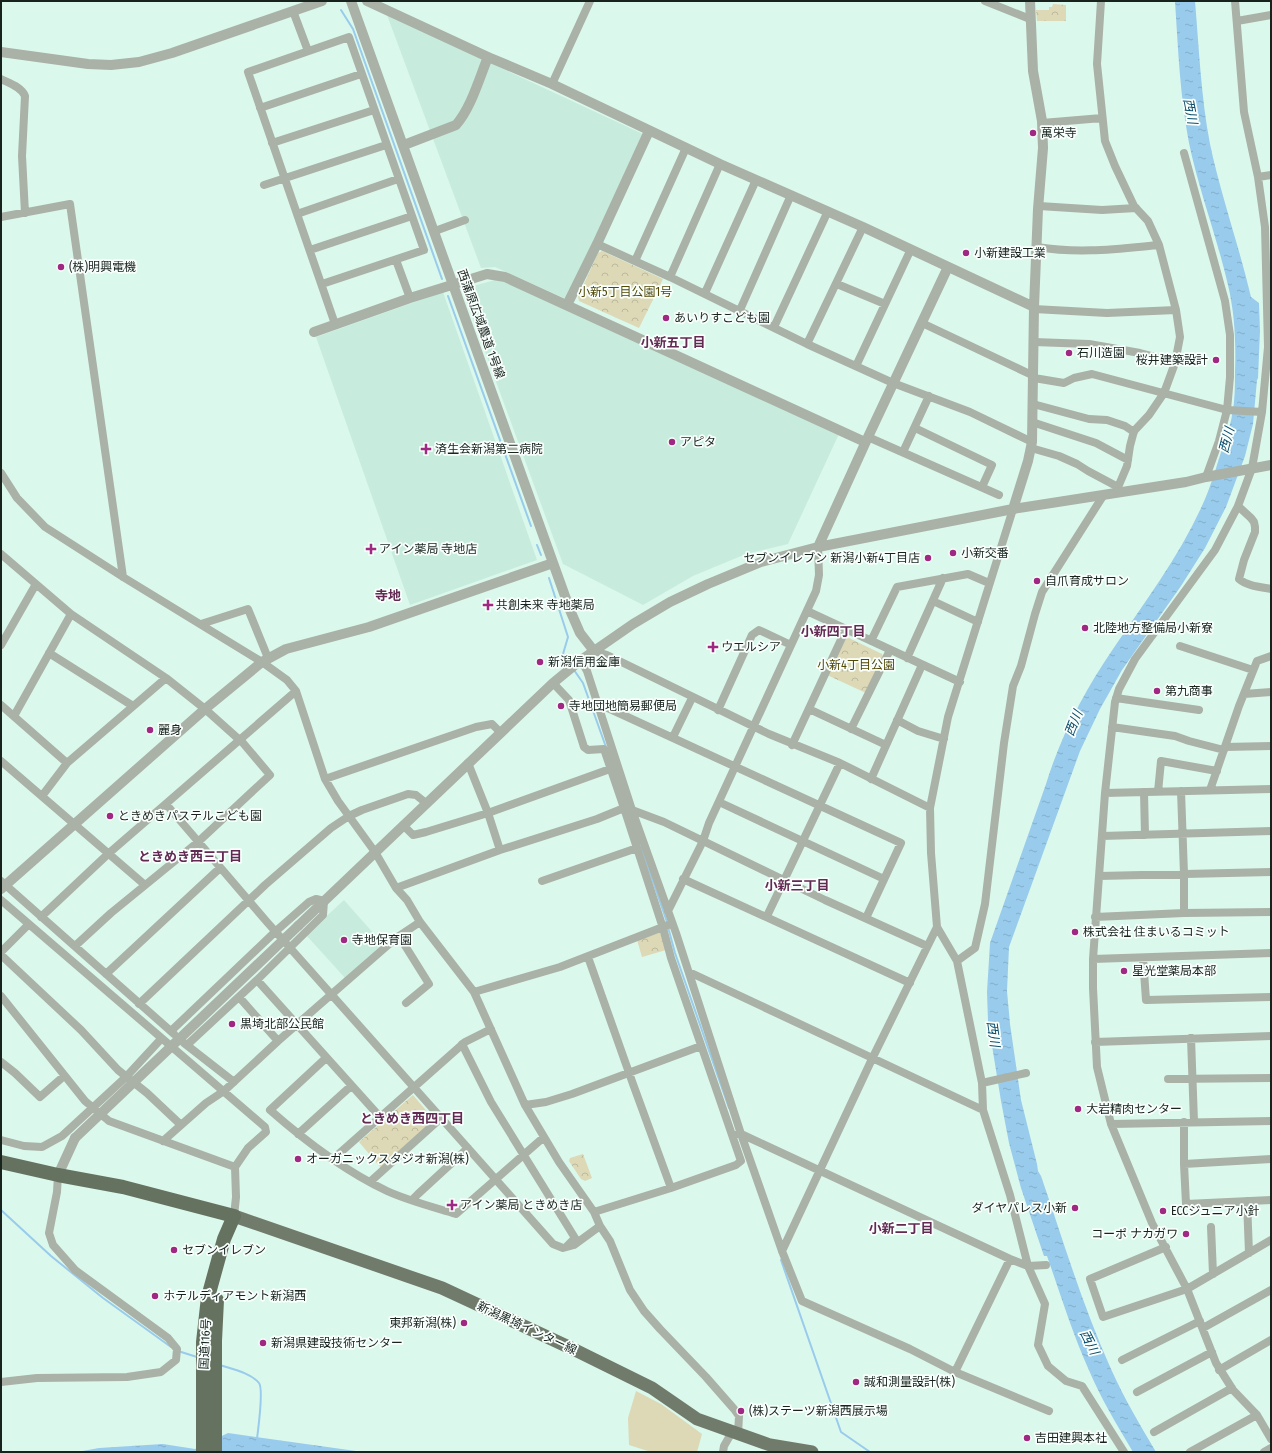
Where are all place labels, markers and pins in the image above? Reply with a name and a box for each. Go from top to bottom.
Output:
place label: 萬栄寺 [1041,126,1077,140]
marker: 萬栄寺 [1028,128,1038,138]
place label: 小新建設工業 [974,246,1046,260]
marker: 小新建設工業 [961,248,971,258]
place label: (株)明興電機 [69,260,136,274]
marker: (株)明興電機 [56,262,66,272]
place label: あいりすこども園 [674,311,770,325]
marker: あいりすこども園 [661,313,671,323]
place label: 石川造園 [1077,346,1125,360]
marker: 石川造園 [1064,348,1074,358]
place label: 桜井建築設計 [1136,353,1208,367]
marker: 桜井建築設計 [1211,355,1221,365]
place label: アピタ [680,435,716,449]
marker: アピタ [667,437,677,447]
place label: 済生会新潟第二病院 [435,442,543,456]
marker: 済生会新潟第二病院 [420,443,432,455]
place label: アイン薬局 寺地店 [379,542,477,556]
marker: アイン薬局 寺地店 [366,544,376,554]
place label: 小新交番 [961,546,1009,560]
marker: 小新交番 [948,548,958,558]
place label: セブンイレブン 新潟小新4丁目店 [743,551,920,565]
marker: セブンイレブン 新潟小新4丁目店 [923,553,933,563]
place label: 自爪育成サロン [1045,574,1129,588]
marker: 自爪育成サロン [1032,576,1042,586]
place label: 共創未来 寺地薬局 [496,598,595,612]
marker: 共創未来 寺地薬局 [483,600,493,610]
place label: 北陸地方整備局小新寮 [1093,621,1213,635]
marker: 北陸地方整備局小新寮 [1080,623,1090,633]
place label: ウエルシア [721,640,781,654]
marker: ウエルシア [708,642,718,652]
place label: 新潟信用金庫 [548,655,620,669]
marker: 新潟信用金庫 [535,657,545,667]
place label: 第九商事 [1165,684,1213,698]
marker: 第九商事 [1152,686,1162,696]
place label: 寺地団地簡易郵便局 [569,699,677,713]
marker: 寺地団地簡易郵便局 [556,701,566,711]
place label: 麗身 [158,723,182,737]
marker: 麗身 [145,725,155,735]
place label: ときめきパステルこども園 [118,809,262,823]
marker: ときめきパステルこども園 [105,811,115,821]
place label: 株式会社 住まいるコミット [1083,925,1230,939]
marker: 株式会社 住まいるコミット [1070,927,1080,937]
place label: 寺地保育園 [352,933,412,947]
marker: 寺地保育園 [339,935,349,945]
place label: 星光堂薬局本部 [1132,964,1216,978]
marker: 星光堂薬局本部 [1119,966,1129,976]
place label: 黒埼北部公民館 [240,1017,324,1031]
marker: 黒埼北部公民館 [227,1019,237,1029]
place label: 大岩精肉センター [1086,1102,1182,1116]
marker: 大岩精肉センター [1073,1104,1083,1114]
place label: オーガニックスタジオ新潟(株) [306,1152,469,1166]
marker: オーガニックスタジオ新潟(株) [293,1154,303,1164]
place label: アイン薬局 ときめき店 [460,1198,582,1212]
marker: アイン薬局 ときめき店 [447,1200,457,1210]
place label: ダイヤパレス小新 [972,1201,1067,1215]
marker: ダイヤパレス小新 [1070,1203,1080,1213]
place label: ECCジュニア小針 [1171,1204,1260,1218]
marker: ECCジュニア小針 [1158,1206,1168,1216]
place label: コーポ ナカガワ [1091,1227,1178,1241]
marker: コーポ ナカガワ [1181,1229,1191,1239]
place label: セブンイレブン [182,1243,266,1257]
marker: セブンイレブン [169,1245,179,1255]
place label: ホテルディアモント新潟西 [163,1289,306,1303]
marker: ホテルディアモント新潟西 [150,1291,160,1301]
place label: 東邦新潟(株) [389,1316,456,1330]
marker: 東邦新潟(株) [459,1318,469,1328]
place label: 新潟県建設技術センター [271,1336,403,1350]
marker: 新潟県建設技術センター [258,1338,268,1348]
place label: 誠和測量設計(株) [864,1375,956,1389]
marker: 誠和測量設計(株) [851,1377,861,1387]
place label: (株)ステーツ新潟西展示場 [749,1404,888,1418]
marker: (株)ステーツ新潟西展示場 [736,1406,746,1416]
place label: 吉田建興本社 [1035,1431,1107,1445]
marker: 吉田建興本社 [1022,1433,1032,1443]

